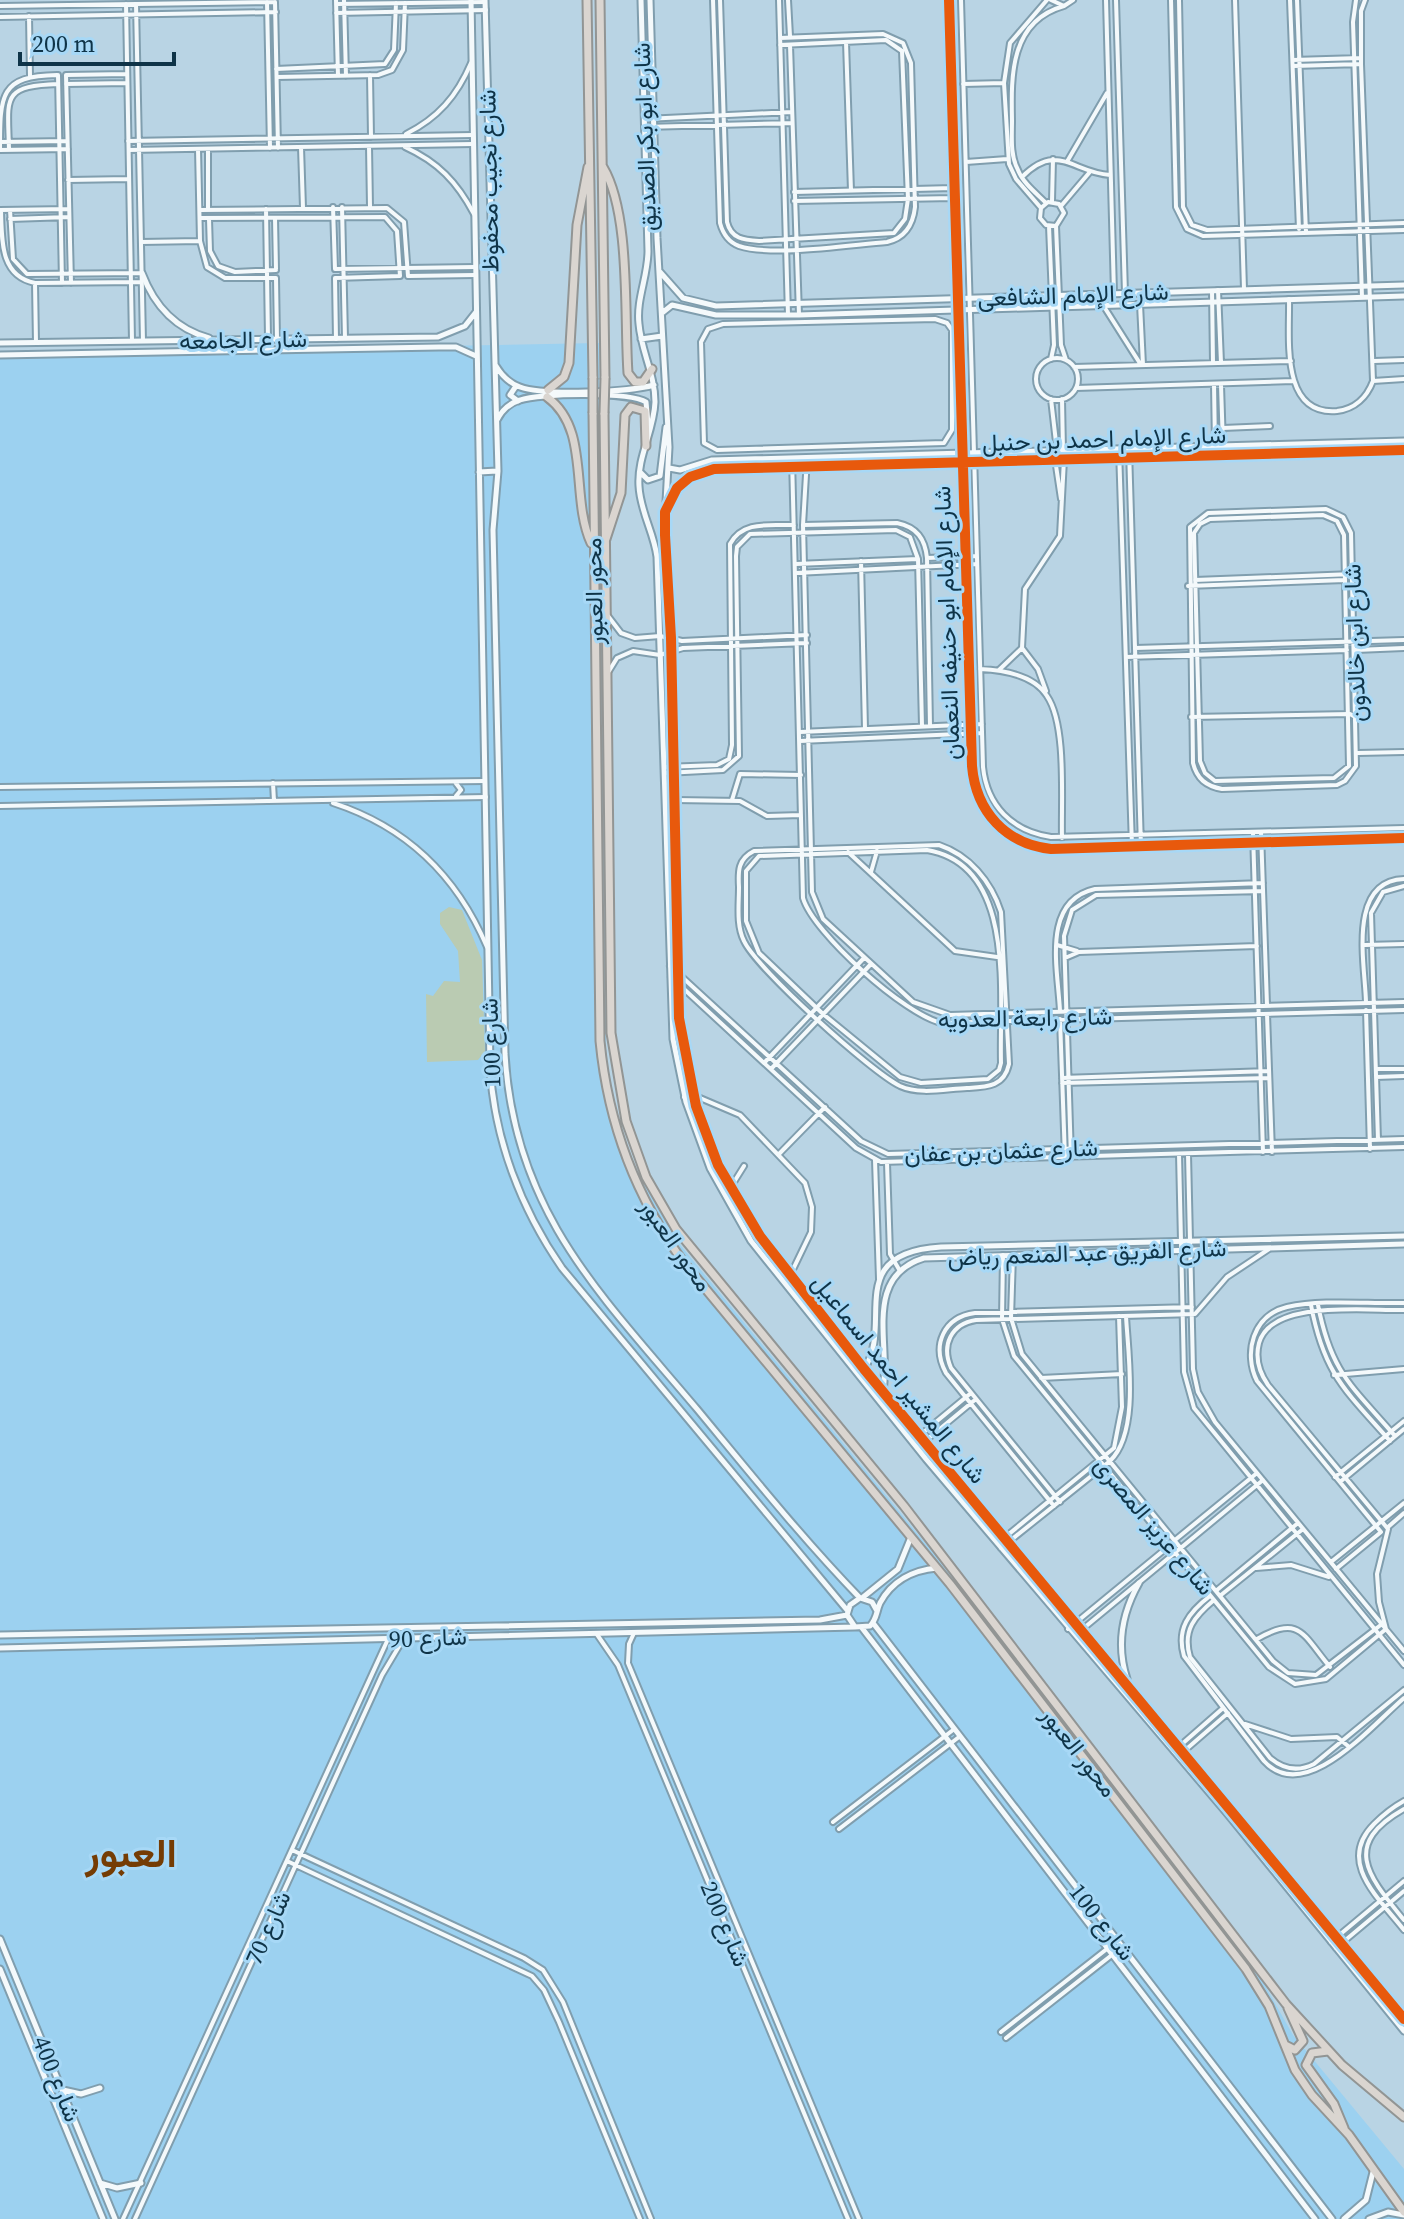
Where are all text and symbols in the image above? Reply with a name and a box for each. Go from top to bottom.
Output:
scale bar [20,16,174,66]
text: 200 m [32,27,95,60]
street label: شارع ابو بكر الصديق [625,42,664,232]
street label: شارع نجيب محفوظ [470,89,507,273]
street label: شارع الإمام الشافعى [977,275,1169,314]
street label: شارع الجامعه [179,322,307,357]
street label: شارع الإمام احمد بن حنبل [981,418,1227,459]
street label: شارع الإمام ابو حنيفه النعمان [925,485,968,761]
street label: محور العبور [576,537,611,646]
street label: شارع ابن خالدون [1335,563,1374,723]
street label: شارع 100 [472,998,509,1089]
street label: شارع رابعة العدويه [938,999,1112,1036]
street label: شارع عثمان بن عفان [904,1131,1098,1170]
street label: محور العبور [632,1191,721,1298]
street label: شارع الفريق عبد المنعم رياض [947,1231,1227,1274]
street label: شارع المشير احمد اسماعيل [804,1267,994,1491]
street label: شارع عزيز المصرى [1086,1449,1222,1602]
street label: شارع 90 [388,1620,467,1655]
street label: محور العبور [1033,1699,1125,1804]
district label: العبور [84,1826,177,1880]
street label: شارع 200 [693,1876,758,1972]
street label: شارع 100 [1062,1876,1143,1967]
street label: شارع 70 [237,1886,298,1970]
street label: شارع 400 [25,2031,90,2127]

